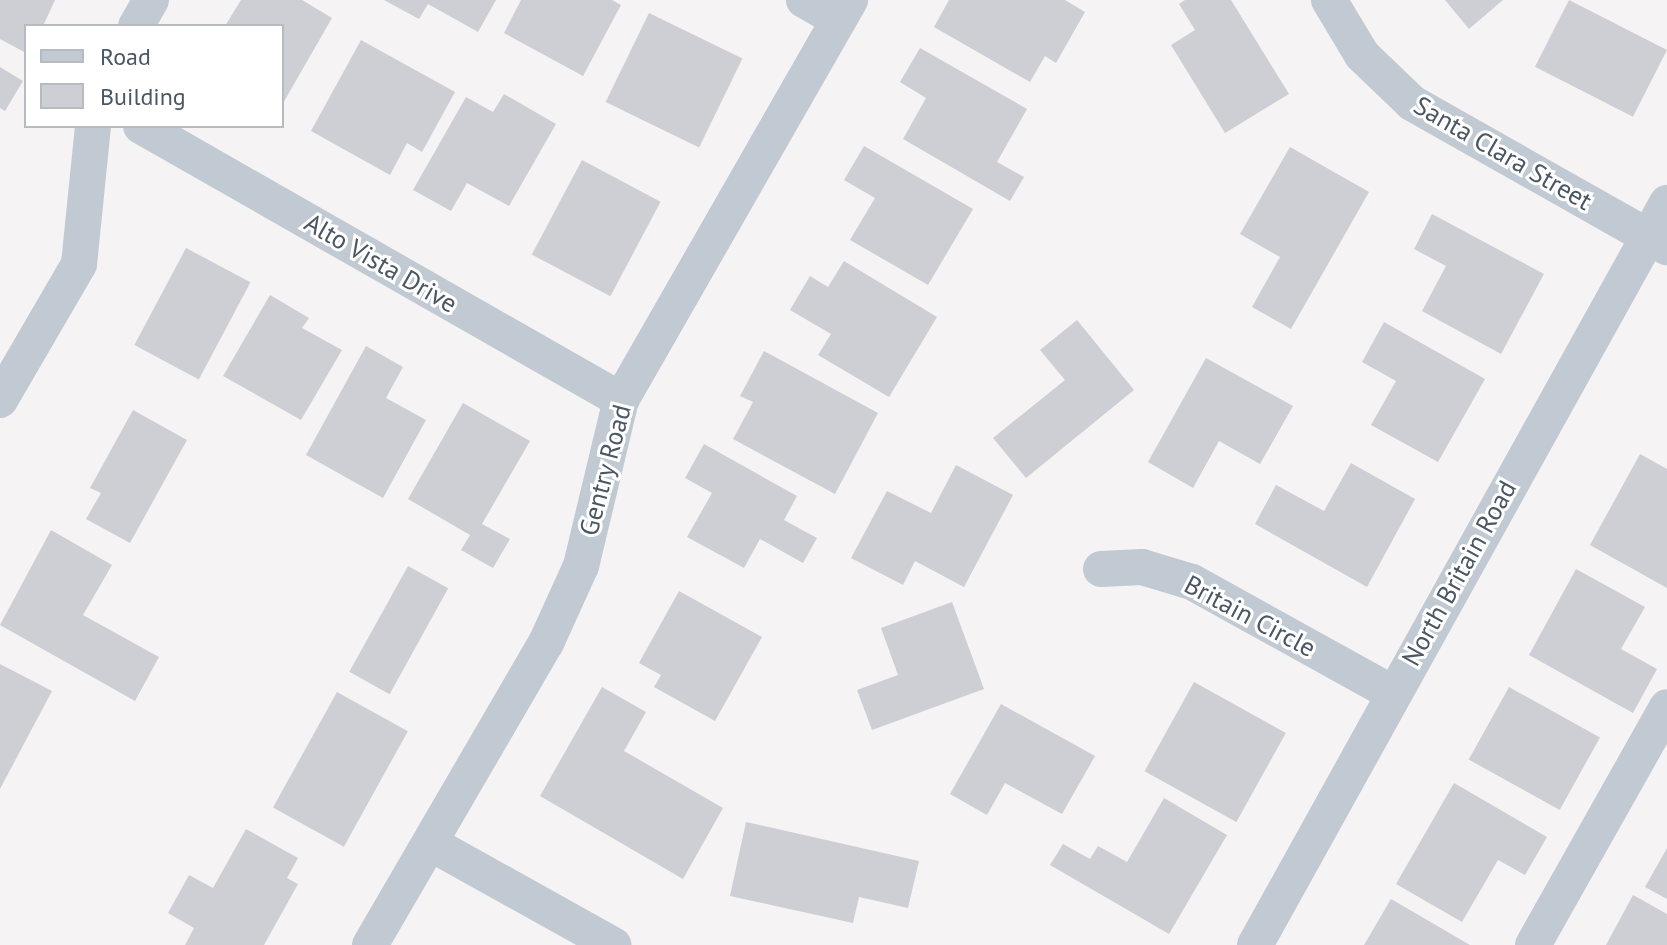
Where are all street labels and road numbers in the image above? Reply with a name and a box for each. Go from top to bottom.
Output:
street label: Santa Clara Street [1409,89,1597,217]
street label: Alto Vista Drive [299,207,463,319]
street label: Gentry Road [572,401,638,539]
street label: North Britain Road [1395,475,1523,671]
street label: Britain Circle [1179,568,1321,664]

